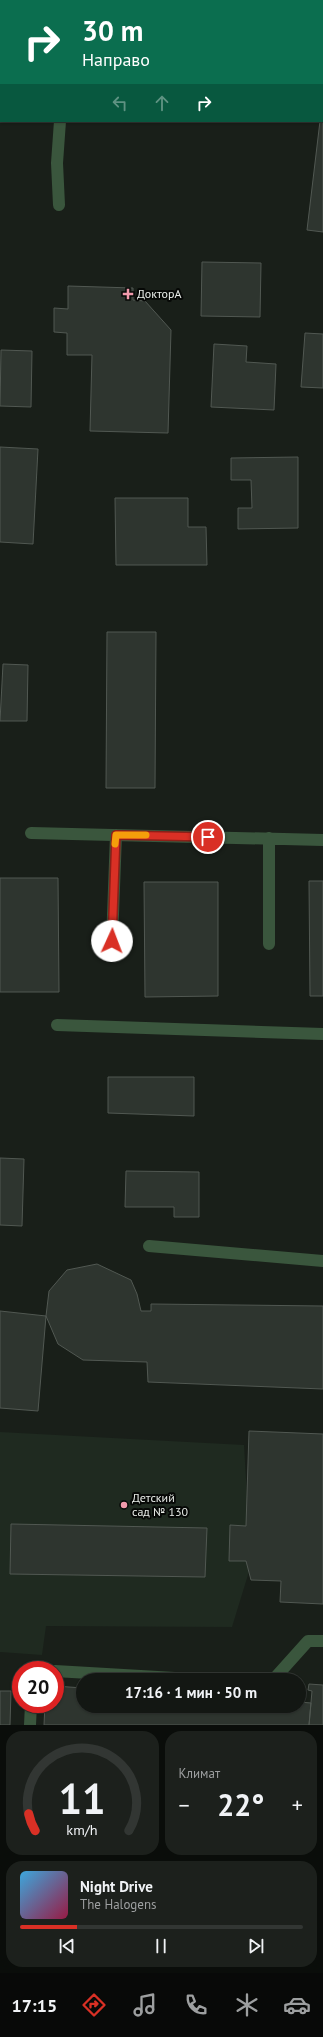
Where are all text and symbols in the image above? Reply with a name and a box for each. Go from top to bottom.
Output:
text: 30 m [82,12,143,49]
icon: right [16,16,68,68]
text: Направо [82,48,150,71]
icon: left [109,92,131,114]
icon: ahead [151,92,173,114]
icon: right [193,92,215,114]
place label: ДокторА [137,286,181,301]
marker: ДокторА [122,288,134,300]
pin [191,820,225,854]
icon: arrive [197,826,219,848]
position arrow [91,920,133,962]
place label: Детский сад № 130 [132,1490,189,1519]
marker: Детский сад № 130 [119,1500,129,1510]
speed limit sign: 20 [12,1661,64,1713]
text: 17:16 · 1 мин · 50 m [125,1683,257,1702]
text: Климат [179,1765,220,1782]
text: 11 [59,1772,106,1825]
text: 22° [217,1785,264,1824]
text: − [179,1791,190,1819]
text: + [292,1791,303,1819]
text: km/h [67,1820,98,1839]
text: Night Drive [80,1877,153,1896]
text: The Halogens [80,1896,157,1913]
icon: previous [56,1935,78,1957]
icon: pause [150,1935,172,1957]
icon: next [245,1935,267,1957]
icon: directions [80,1991,108,2019]
icon: music [131,1991,159,2019]
icon: phone [182,1991,210,2019]
icon: climate [233,1991,261,2019]
icon: car [283,1991,311,2019]
text: 17:15 [11,1994,57,2017]

